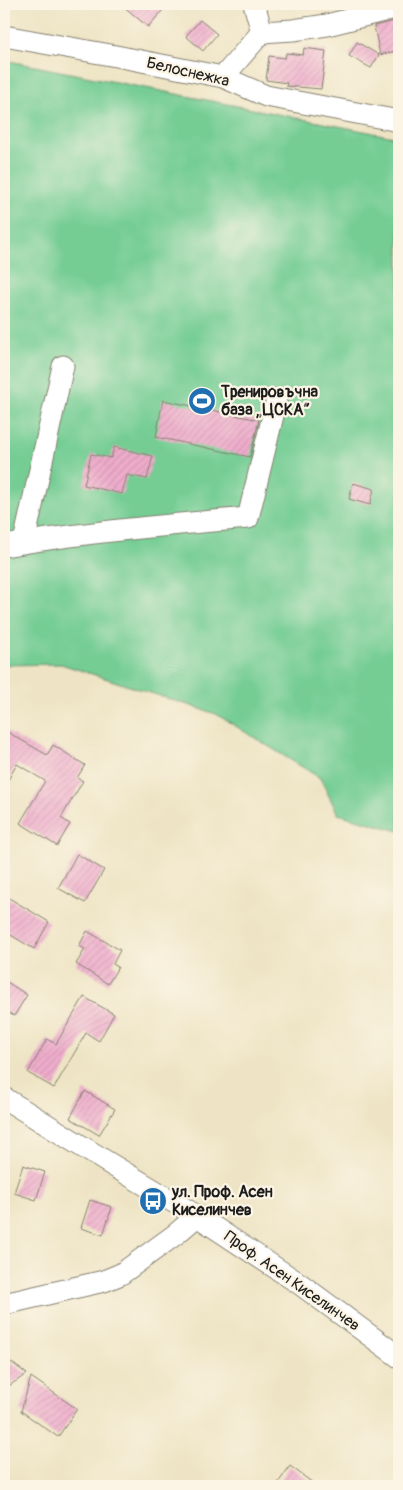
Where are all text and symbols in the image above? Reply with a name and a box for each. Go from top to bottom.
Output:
street label: Белоснежка [145,53,231,91]
place label: Тренировъчна база „ЦСКА“ [220,382,318,420]
sports icon: Тренировъчна база „ЦСКА“ [187,386,217,416]
place label: ул. Проф. Асен Киселинчев [171,1182,273,1220]
bus stop icon: ул. Проф. Асен Киселинчев [138,1186,168,1216]
street label: Проф. Асен Киселинчев [220,1226,364,1336]

